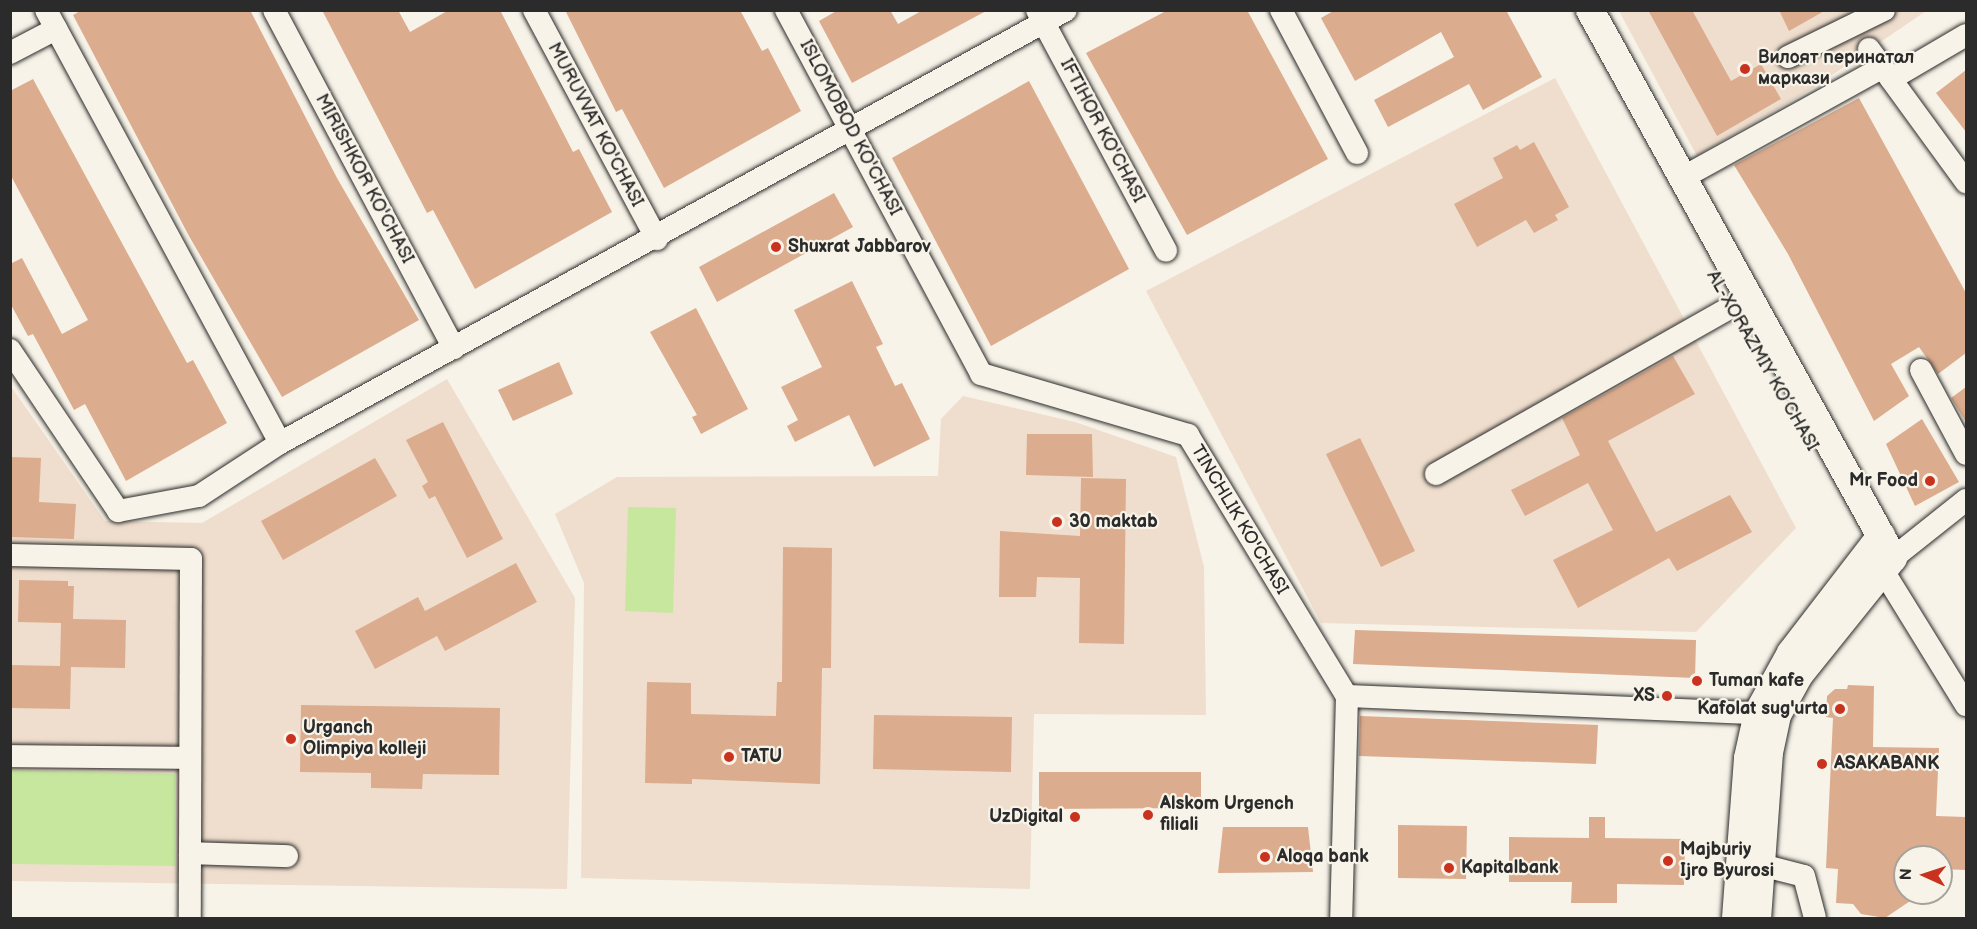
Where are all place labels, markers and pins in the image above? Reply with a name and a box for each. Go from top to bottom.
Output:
place label: Вилоят перинатал маркази [1758,48,1914,90]
marker: Вилоят перинатал маркази [1736,60,1754,78]
place label: Shuxrat Jabbarov [788,236,931,258]
marker: Shuxrat Jabbarov [769,240,783,254]
place label: Mr Food [1849,470,1918,492]
marker: Mr Food [1923,474,1937,488]
place label: 30 maktab [1069,511,1158,533]
marker: 30 maktab [1050,515,1064,529]
place label: Tuman kafe [1709,670,1804,692]
marker: Tuman kafe [1690,674,1704,688]
place label: XS [1633,685,1655,707]
marker: XS [1660,689,1674,703]
place label: Kafolat sug'urta [1697,698,1828,720]
marker: Kafolat sug'urta [1833,702,1847,716]
place label: Urganch Olimpiya kolleji [303,718,426,760]
marker: Urganch Olimpiya kolleji [284,732,298,746]
place label: TATU [741,746,782,768]
marker: TATU [722,750,736,764]
place label: ASAKABANK [1834,753,1939,775]
marker: ASAKABANK [1815,757,1829,771]
place label: Alskom Urgench filiali [1160,794,1294,836]
place label: UzDigital [989,806,1063,828]
marker: Alskom Urgench filiali [1141,808,1155,822]
marker: UzDigital [1068,810,1082,824]
place label: Majburiy Ijro Byurosi [1680,840,1774,882]
place label: Aloqa bank [1277,846,1369,868]
marker: Aloqa bank [1258,850,1272,864]
marker: Majburiy Ijro Byurosi [1661,854,1675,868]
place label: Kapitalbank [1461,857,1559,879]
marker: Kapitalbank [1442,861,1456,875]

